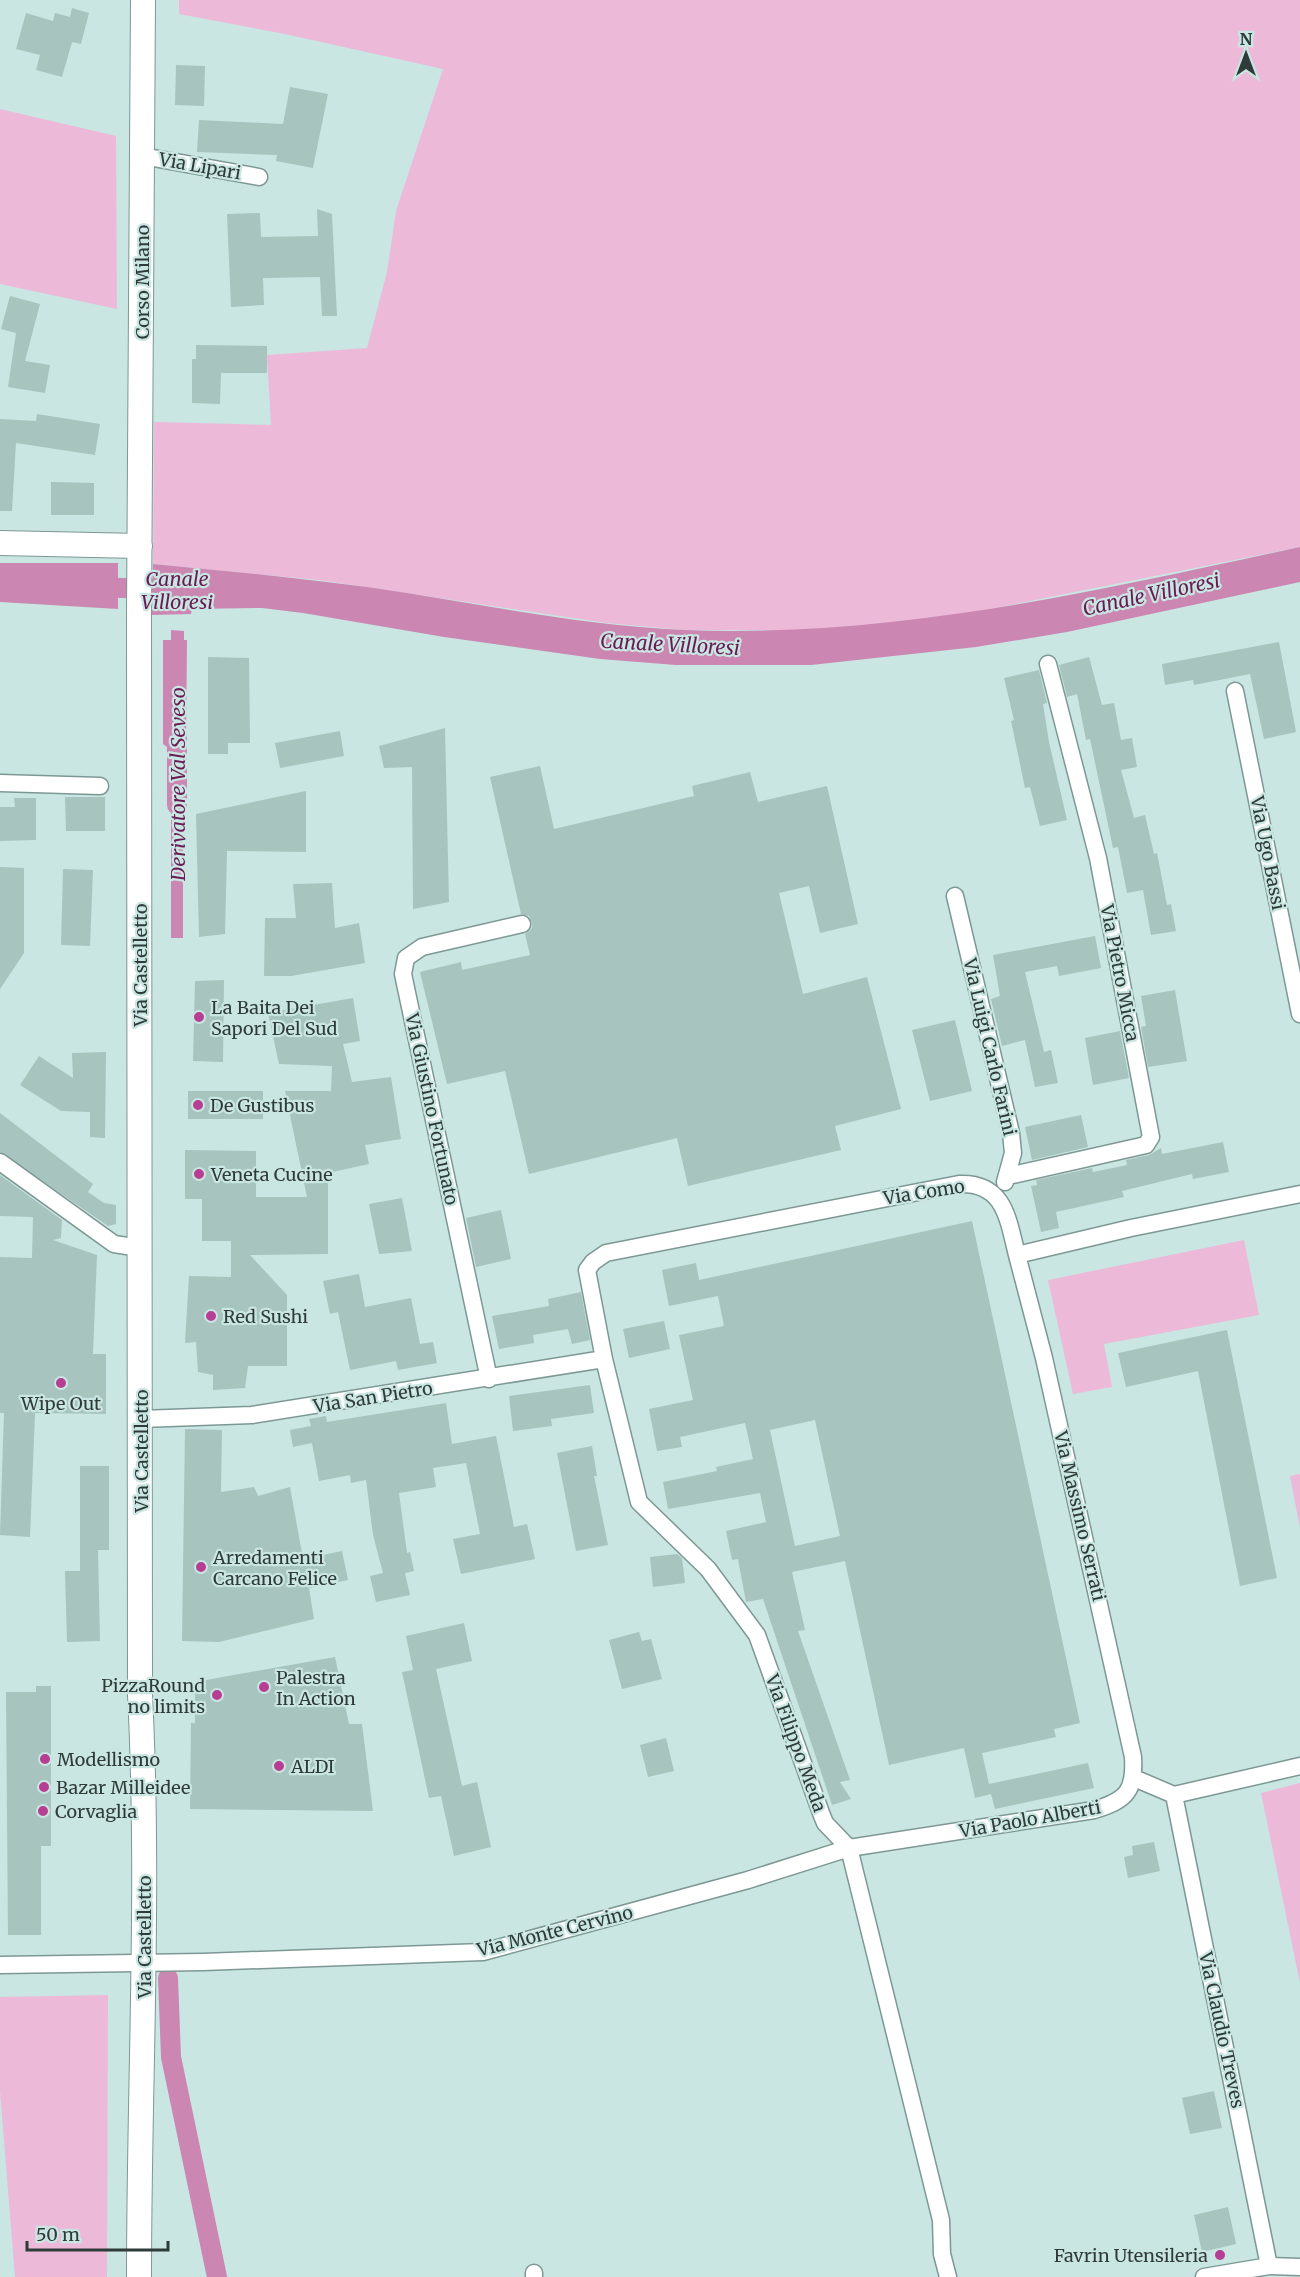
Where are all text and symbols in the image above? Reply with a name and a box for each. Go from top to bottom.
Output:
north arrow [1216,24,1276,84]
text: N [1240,29,1253,49]
street label: Via Lipari [156,147,243,185]
street label: Corso Milano [131,225,154,339]
water label: Canale Villoresi [141,566,213,614]
water label: Canale Villoresi [1080,567,1222,621]
water label: Canale Villoresi [599,628,741,660]
water label: Derivatore Val Seveso [165,687,190,882]
street label: Via Ugo Bassi [1245,793,1290,912]
street label: Via Pietro Micca [1095,902,1145,1044]
street label: Via Castelletto [129,904,152,1027]
street label: Via Luigi Carlo Farini [958,955,1022,1138]
place label: La Baita Dei Sapori Del Sud [211,996,337,1040]
marker: La Baita Dei Sapori Del Sud [192,1010,206,1024]
street label: Via Giustino Fortunato [400,1010,464,1207]
place label: De Gustibus [210,1094,315,1117]
marker: De Gustibus [191,1098,205,1112]
place label: Veneta Cucine [210,1163,333,1186]
marker: Veneta Cucine [192,1167,206,1181]
street label: Via Como [881,1174,966,1210]
place label: Red Sushi [223,1305,308,1328]
marker: Red Sushi [204,1309,218,1323]
marker: Wipe Out [54,1376,68,1390]
street label: Via San Pietro [311,1376,434,1418]
street label: Via Castelletto [130,1390,153,1513]
place label: Wipe Out [20,1392,101,1415]
street label: Via Massimo Serrati [1049,1428,1111,1603]
place label: Arredamenti Carcano Felice [212,1546,337,1590]
marker: Arredamenti Carcano Felice [194,1560,208,1574]
place label: Palestra In Action [276,1666,356,1710]
street label: Via Filippo Meda [760,1670,832,1815]
place label: PizzaRound no limits [101,1674,205,1718]
marker: Palestra In Action [257,1680,271,1694]
marker: PizzaRound no limits [210,1688,224,1702]
place label: Modellismo [57,1748,160,1771]
marker: Modellismo [38,1752,52,1766]
place label: ALDI [290,1755,335,1778]
marker: ALDI [272,1759,286,1773]
place label: Bazar Milleidee [56,1776,190,1799]
marker: Bazar Milleidee [37,1780,51,1794]
street label: Via Paolo Alberti [956,1795,1103,1843]
place label: Corvaglia [55,1800,137,1823]
marker: Corvaglia [36,1804,50,1818]
street label: Via Castelletto [133,1876,156,1999]
street label: Via Monte Cervino [474,1901,635,1962]
street label: Via Claudio Treves [1194,1949,1250,2110]
scale bar [27,2214,168,2252]
text: 50 m [36,2223,80,2246]
place label: Favrin Utensileria [1054,2244,1208,2267]
marker: Favrin Utensileria [1213,2248,1227,2262]

